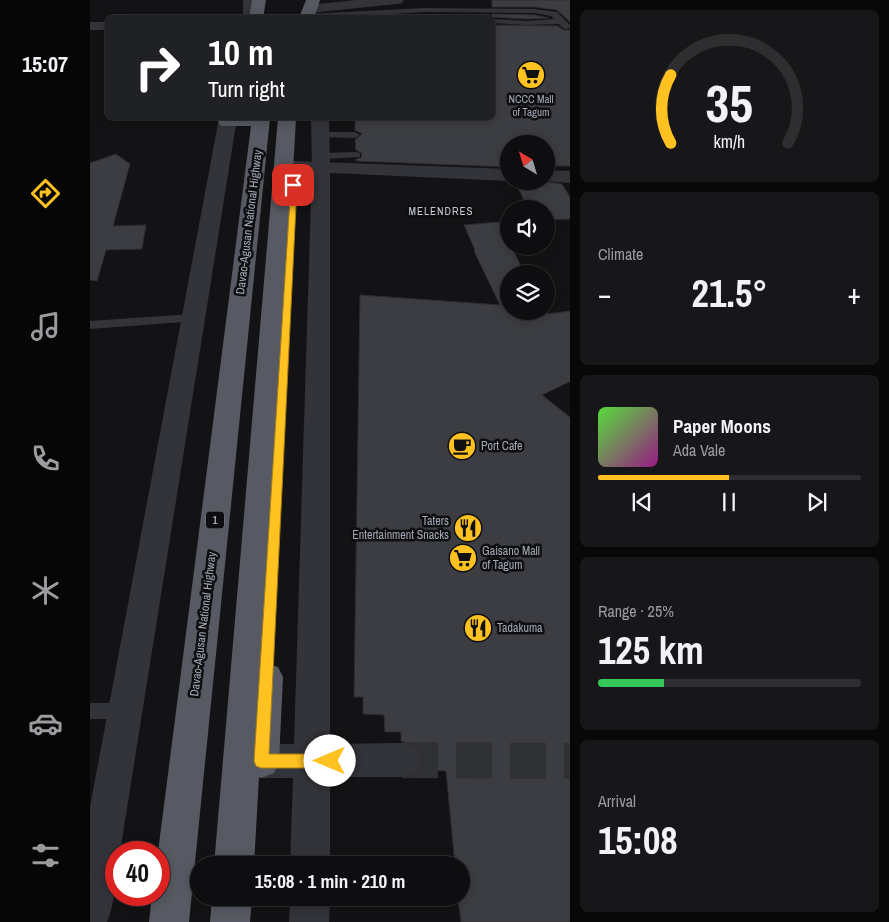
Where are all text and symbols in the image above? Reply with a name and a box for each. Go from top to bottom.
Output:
text: 10 m [208,29,273,76]
icon: right [125,35,190,100]
text: 15:07 [22,49,68,79]
supermarket icon: NCCC Mall of Tagum [516,60,546,90]
text: 35 [706,68,753,138]
text: Turn right [208,74,285,104]
place label: NCCC Mall of Tagum [508,92,554,119]
text: km/h [714,130,745,154]
north arrow [500,135,555,190]
map controls [500,135,555,320]
street label: Davao-Agusan National Highway [232,149,266,295]
pin [272,164,314,206]
icon: arrive [279,171,307,199]
icon: directions [28,176,63,211]
button: sound [500,200,555,255]
district label: MELENDRES [408,204,474,218]
text: Climate [598,243,643,265]
button: layers [500,265,555,320]
text: 21.5° [692,268,767,319]
text: − [598,275,611,313]
text: + [848,275,861,313]
icon: music [28,309,63,344]
text: Paper Moons [673,413,771,439]
cafe icon: Port Cafe [447,431,477,461]
place label: Port Cafe [481,438,523,454]
text: Ada Vale [673,439,725,461]
icon: phone [28,441,63,476]
icon: previous [628,488,656,516]
icon: pause [715,488,743,516]
icon: next [803,488,831,516]
road number: 1 [206,512,224,528]
place label: Taters Entertainment Snacks [352,513,449,543]
restaurant icon: Taters Entertainment Snacks [453,513,483,543]
supermarket icon: Gaisano Mall of Tagum [448,543,478,573]
place label: Gaisano Mall of Tagum [482,543,540,573]
street label: Davao-Agusan National Highway [186,551,220,697]
icon: climate [28,573,63,608]
text: Range · 25% [598,600,674,622]
restaurant icon: Tadakuma [463,613,493,643]
place label: Tadakuma [497,620,543,636]
text: 125 km [598,625,704,676]
icon: car [28,706,63,741]
position arrow [303,734,355,786]
text: Arrival [598,790,636,812]
text: 15:08 [598,815,678,866]
icon: filters [28,838,63,873]
speed limit sign: 40 [105,841,170,906]
text: 15:08 · 1 min · 210 m [255,868,405,894]

